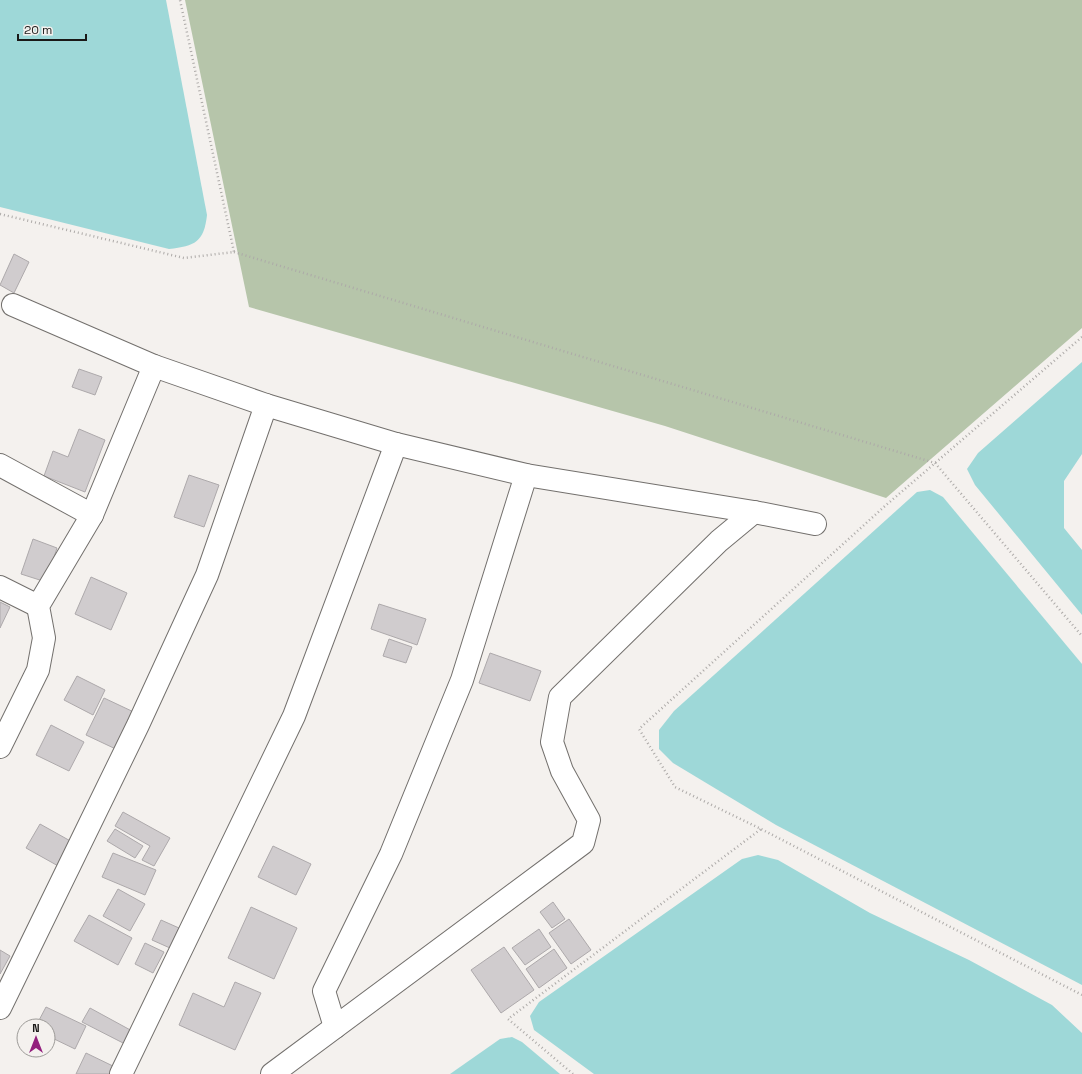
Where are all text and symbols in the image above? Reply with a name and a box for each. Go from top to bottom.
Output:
scale bar [18,16,86,42]
text: 20 m [24,22,52,38]
north arrow [16,1018,56,1058]
text: N [32,1021,40,1035]

